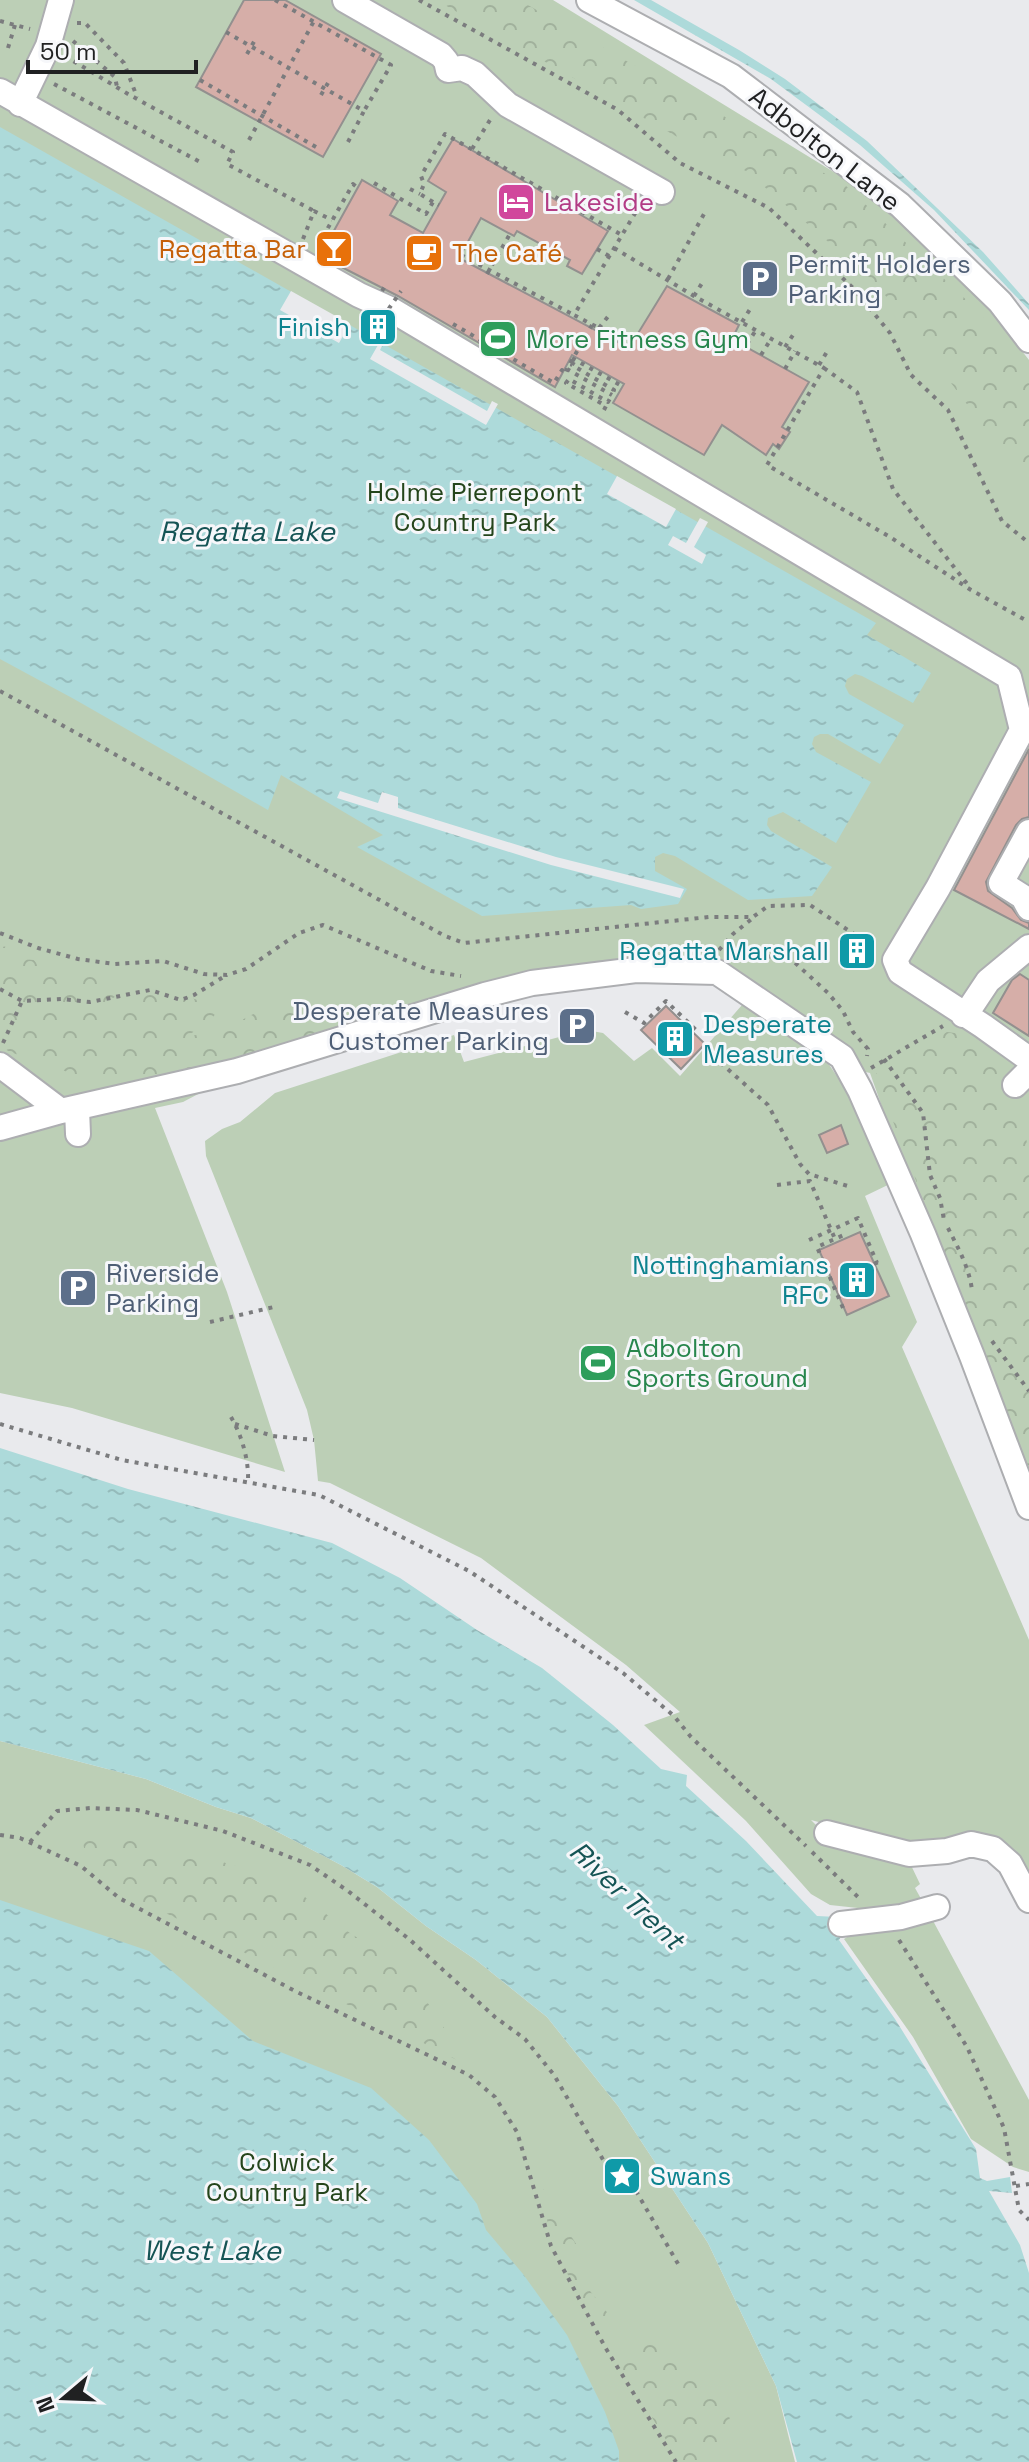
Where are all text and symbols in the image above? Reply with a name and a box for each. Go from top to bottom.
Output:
scale bar [28,24,196,74]
text: 50 m [40,36,97,67]
street label: Adbolton Lane [742,79,908,219]
hotel icon: Lakeside [495,181,537,223]
place label: Lakeside [544,185,654,219]
bar icon: Regatta Bar [313,228,355,270]
place label: Regatta Bar [159,232,306,266]
cafe icon: The Café [403,232,445,274]
place label: The Café [452,236,562,270]
place label: Permit Holders Parking [788,247,971,311]
parking icon: Permit Holders Parking [739,258,781,300]
building icon: Finish [357,306,399,348]
place label: Finish [278,310,350,344]
sports icon: More Fitness Gym [477,318,519,360]
place label: More Fitness Gym [526,322,749,356]
park label: Holme Pierrepont Country Park [367,475,583,539]
water label: Regatta Lake [159,513,336,549]
building icon: Regatta Marshall [836,930,878,972]
place label: Regatta Marshall [619,934,829,968]
place label: Desperate Measures Customer Parking [293,994,549,1058]
parking icon: Desperate Measures Customer Parking [556,1005,598,1047]
place label: Desperate Measures [703,1007,832,1071]
building icon: Desperate Measures [654,1018,696,1060]
place label: Nottinghamians RFC [632,1248,829,1312]
place label: Riverside Parking [106,1256,219,1320]
building icon: Nottinghamians RFC [836,1259,878,1301]
parking icon: Riverside Parking [57,1267,99,1309]
place label: Adbolton Sports Ground [626,1331,808,1395]
sports icon: Adbolton Sports Ground [577,1342,619,1384]
water label: River Trent [562,1833,694,1959]
park label: Colwick Country Park [206,2145,368,2209]
place icon: Swans [601,2155,643,2197]
place label: Swans [650,2159,731,2193]
water label: West Lake [143,2232,282,2268]
north arrow [24,2358,104,2438]
text: N [29,2393,61,2416]

